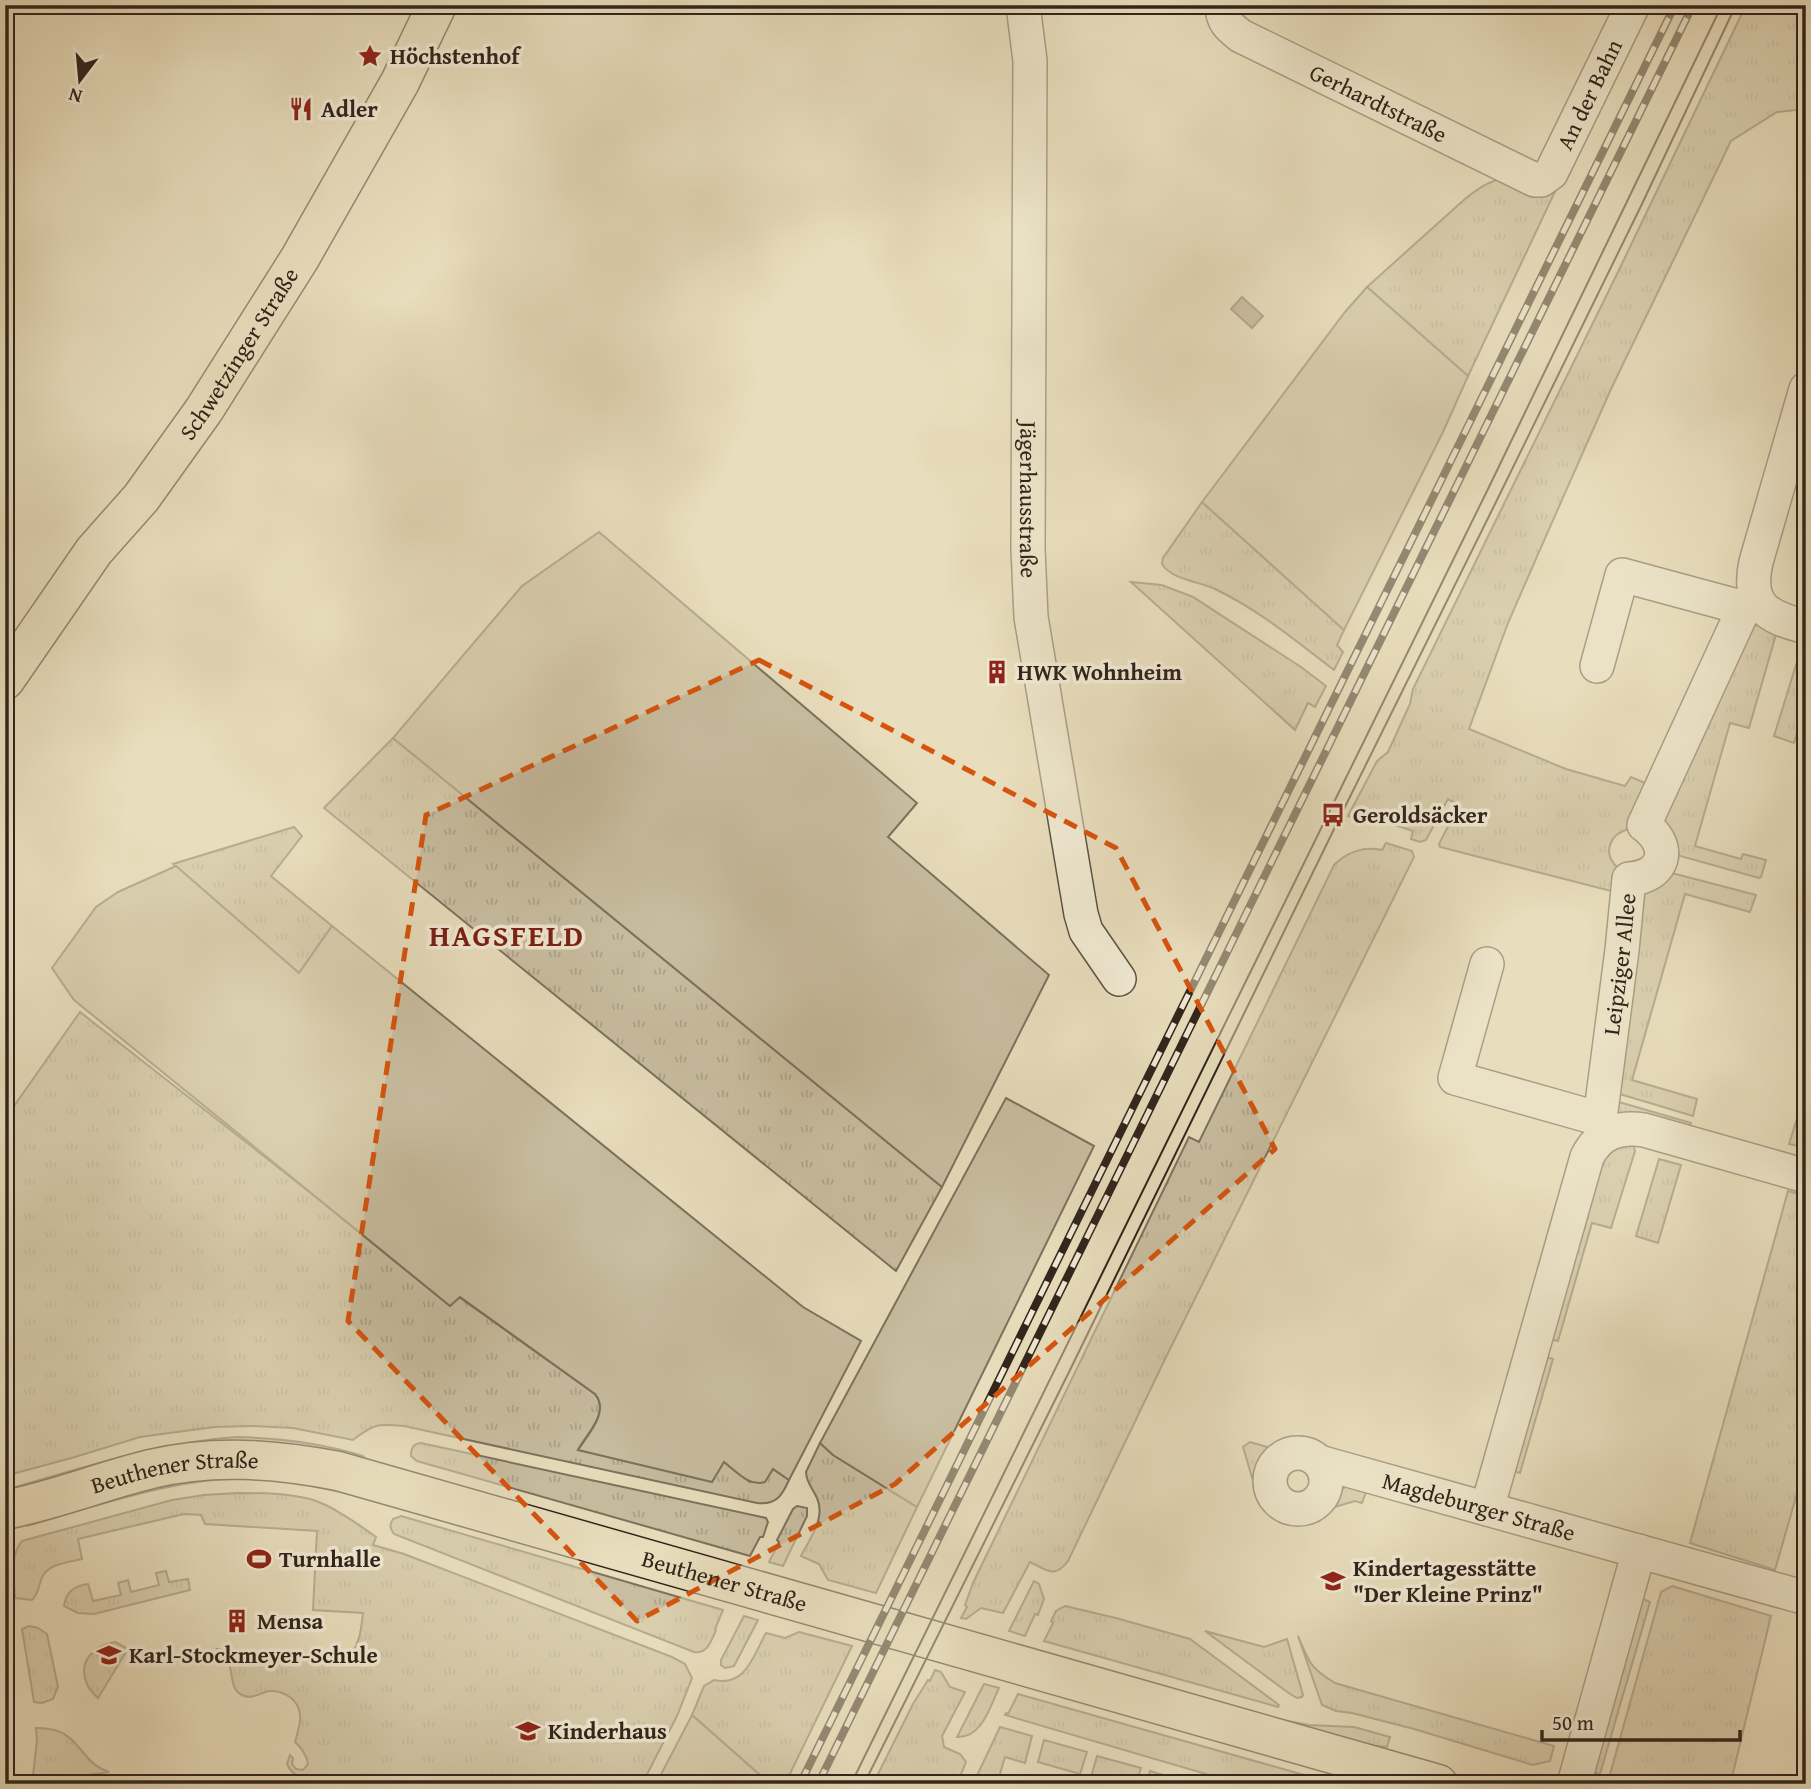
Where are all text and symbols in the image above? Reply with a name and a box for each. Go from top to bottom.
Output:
street label: An der Bahn [1548,33,1630,155]
place label: Höchstenhof [390,39,522,72]
place icon: Höchstenhof [356,42,384,70]
north arrow [46,46,116,116]
street label: Gerhardtstraße [1304,55,1453,150]
text: N [65,81,85,112]
place label: Adler [321,92,378,125]
restaurant icon: Adler [287,95,315,123]
street label: Schwetzinger Straße [171,261,306,446]
street label: Jägerhausstraße [1012,418,1046,579]
place label: HWK Wohnheim [1017,655,1182,688]
building icon: HWK Wohnheim [983,658,1011,686]
place label: Geroldsäcker [1353,798,1488,831]
bus stop icon: Geroldsäcker [1319,801,1347,829]
street label: Leipziger Allee [1594,892,1644,1037]
district label: HAGSFELD [429,913,585,957]
street label: Beuthener Straße [87,1443,260,1501]
street label: Magdeburger Straße [1379,1464,1579,1549]
street label: Beuthener Straße [638,1541,811,1620]
place label: Turnhalle [279,1542,381,1575]
sports icon: Turnhalle [245,1545,273,1573]
place label: Kindertagesstätte "Der Kleine Prinz" [1353,1551,1543,1610]
school or university icon: Kindertagesstätte "Der Kleine Prinz" [1319,1567,1347,1595]
place label: Mensa [257,1604,324,1637]
building icon: Mensa [223,1607,251,1635]
place label: Karl-Stockmeyer-Schule [129,1638,378,1671]
school or university icon: Karl-Stockmeyer-Schule [95,1641,123,1669]
scale bar [1542,1698,1739,1742]
text: 50 m [1552,1707,1594,1738]
place label: Kinderhaus [548,1714,667,1747]
school or university icon: Kinderhaus [514,1717,542,1745]

